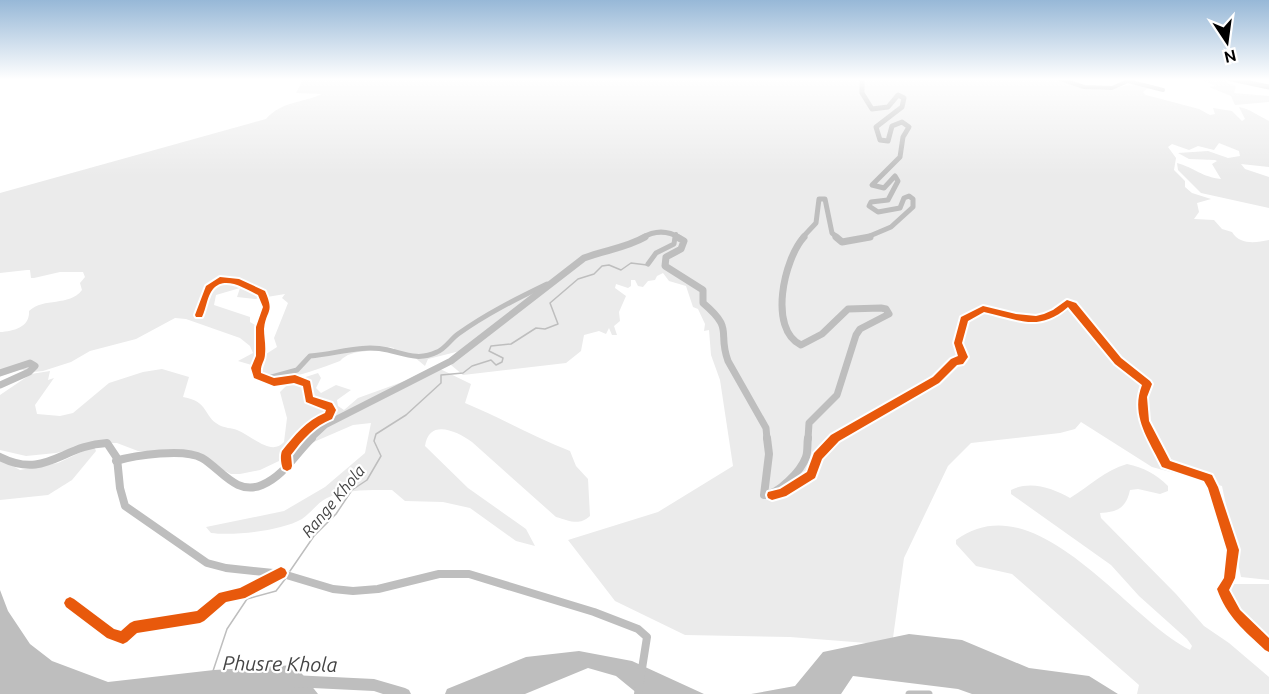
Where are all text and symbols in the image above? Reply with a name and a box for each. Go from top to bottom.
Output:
north arrow [1197,12,1257,72]
text: N [1223,47,1238,67]
water label: Range Khola [298,461,368,540]
water label: Phusre Khola [222,651,338,676]

